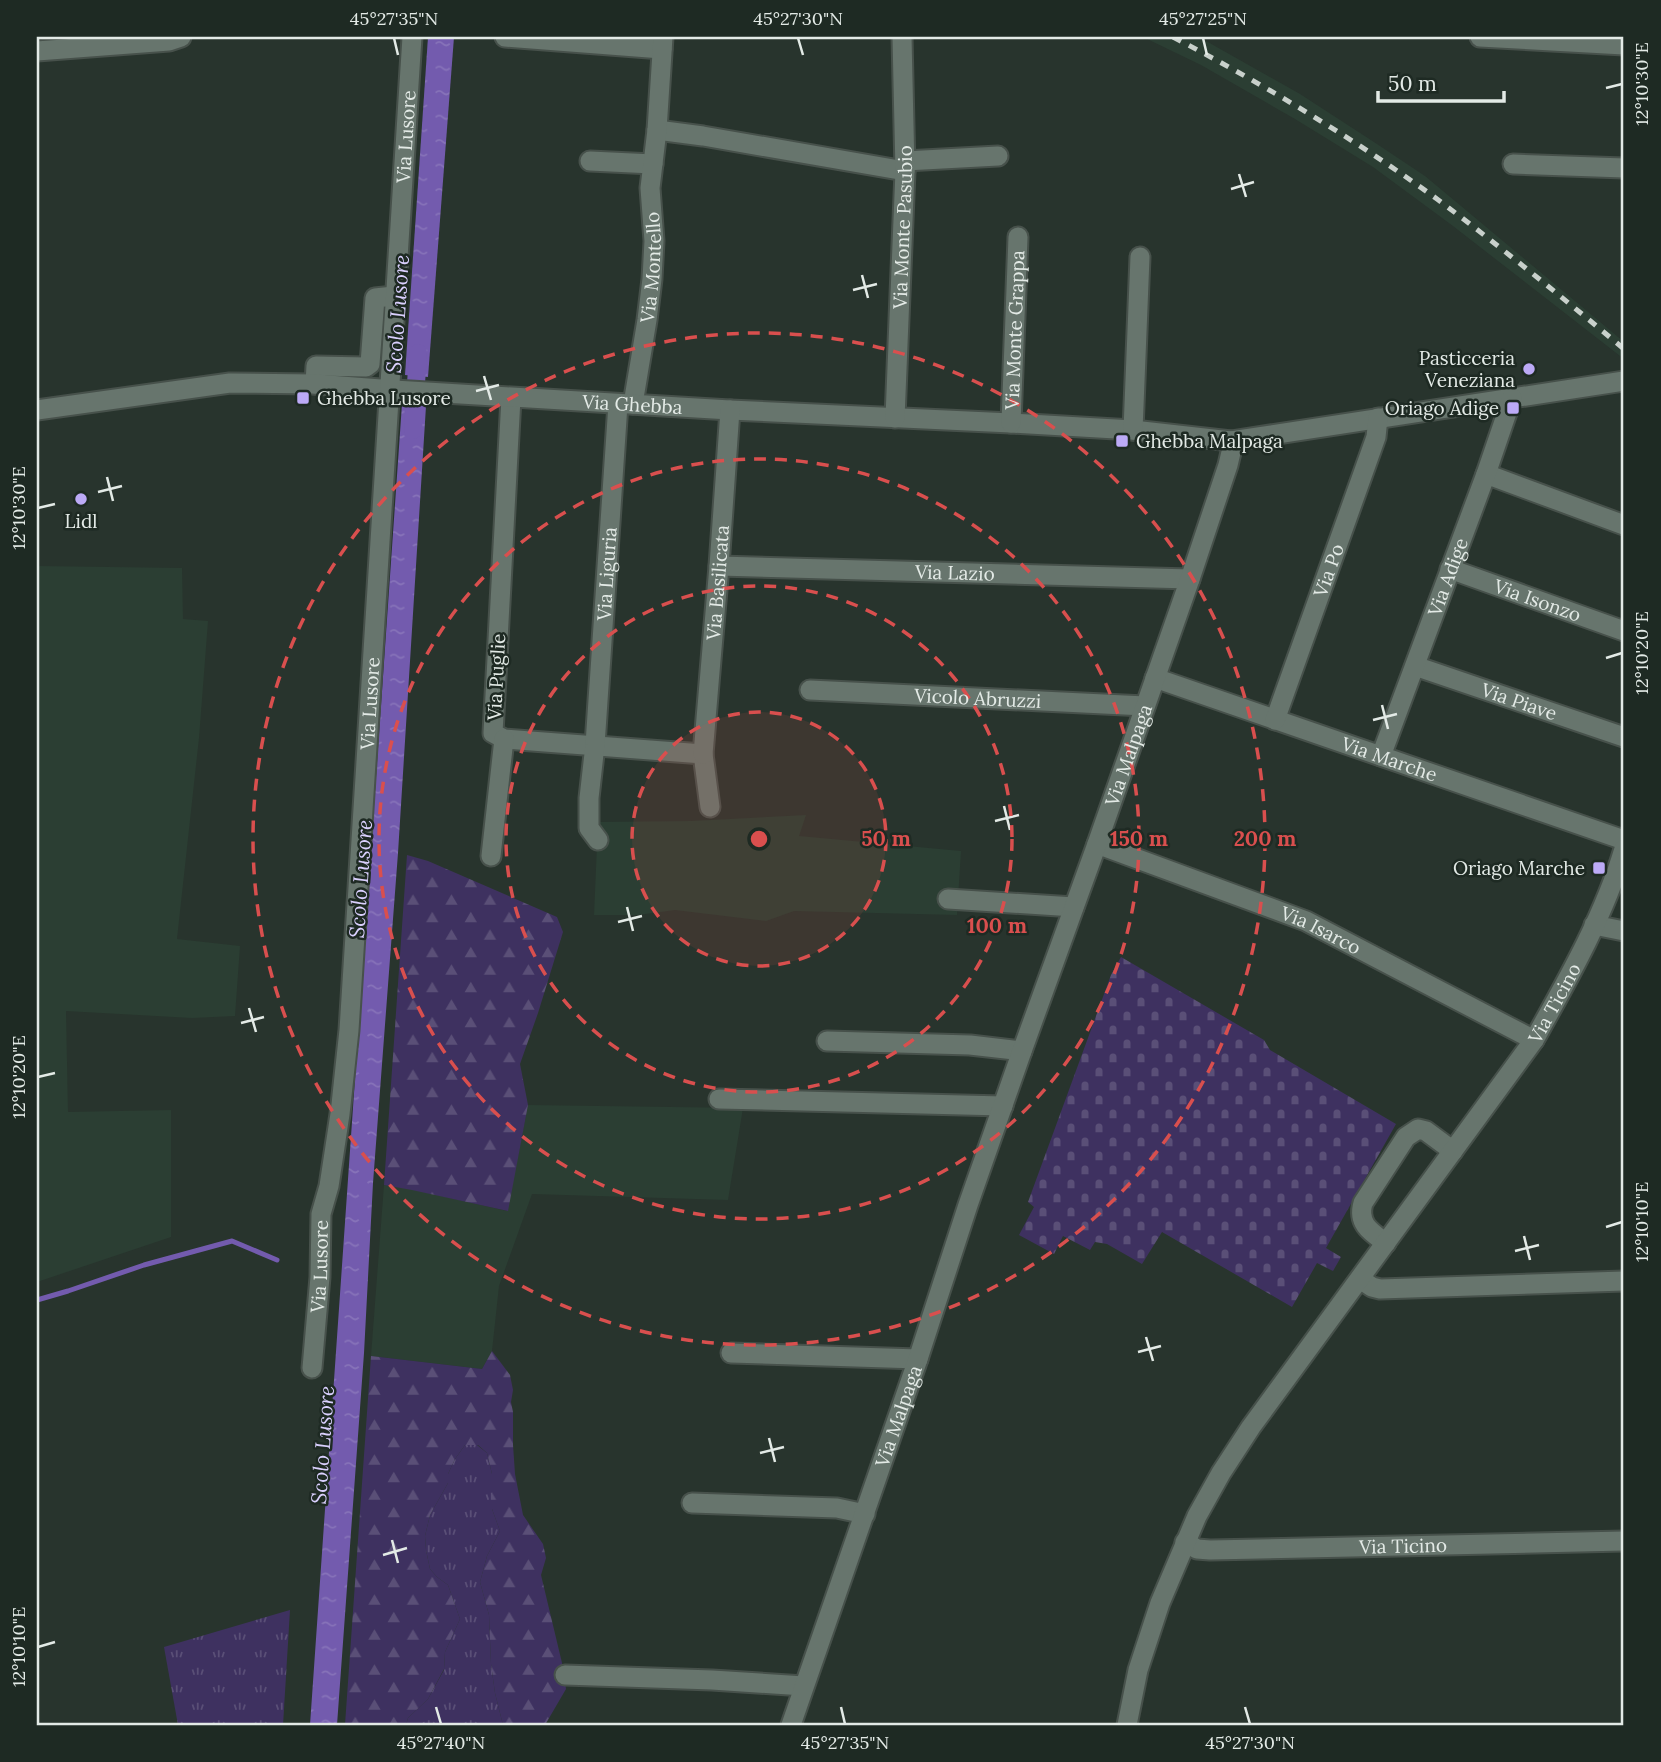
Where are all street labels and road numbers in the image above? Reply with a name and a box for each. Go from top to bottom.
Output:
street label: Via Lusore [391,89,421,185]
street label: Via Monte Pasubio [887,145,917,310]
street label: Via Montello [635,211,666,325]
street label: Via Monte Grappa [999,250,1029,411]
street label: Via Ghebba [581,389,683,419]
street label: Via Basilicata [701,524,734,642]
street label: Via Liguria [591,526,622,622]
street label: Via Adige [1422,535,1473,620]
street label: Via Po [1308,540,1349,601]
street label: Via Lazio [914,559,995,586]
street label: Via Isonzo [1490,573,1584,627]
street label: Via Puglie [482,633,510,722]
street label: Via Lusore [355,656,385,752]
street label: Via Piave [1477,677,1560,725]
street label: Vicolo Abruzzi [913,683,1042,713]
street label: Via Malpaga [1099,701,1157,810]
street label: Via Marche [1338,731,1440,787]
street label: Via Isarco [1277,900,1365,960]
street label: Via Ticino [1522,959,1586,1048]
street label: Via Lusore [305,1220,333,1315]
street label: Via Malpaga [869,1362,927,1471]
street label: Via Ticino [1358,1533,1447,1559]

